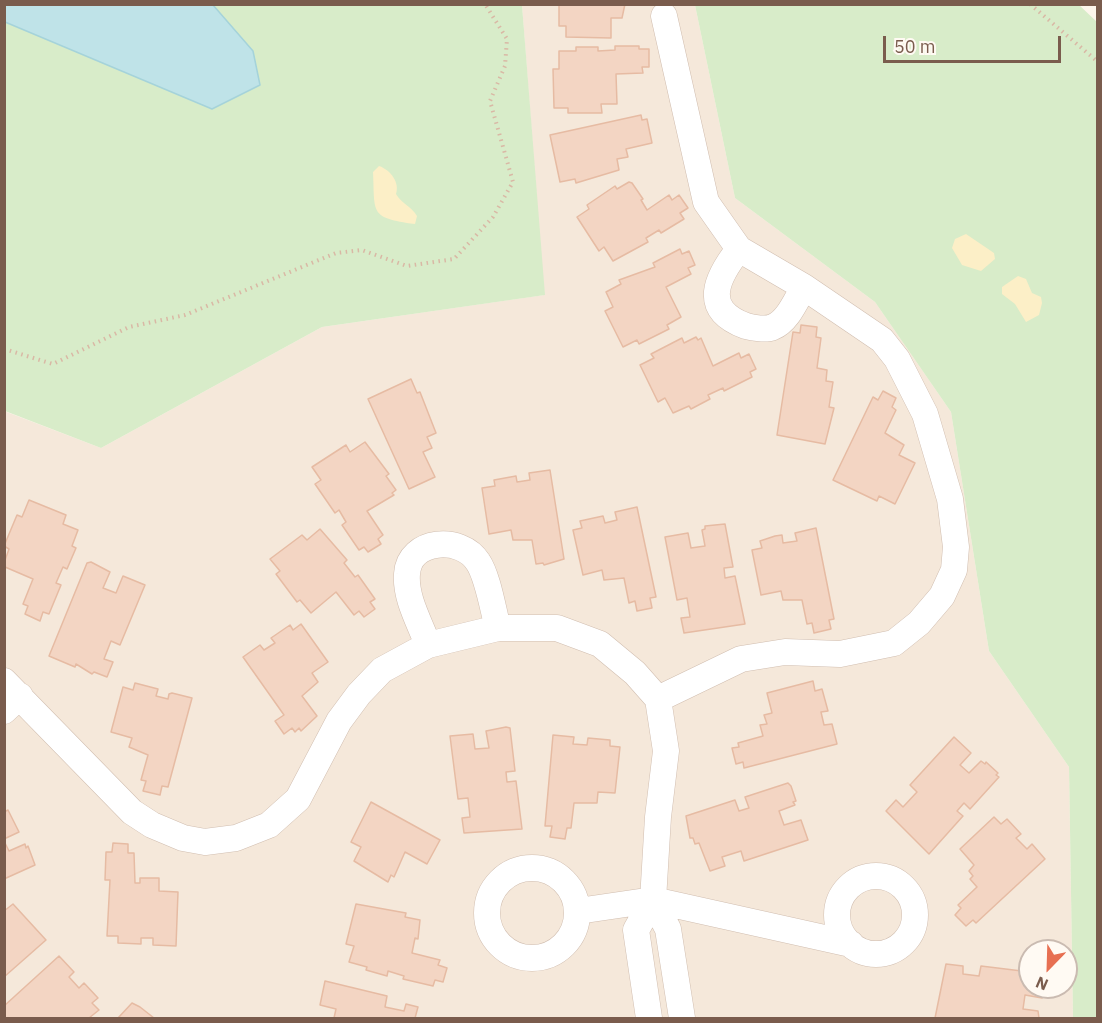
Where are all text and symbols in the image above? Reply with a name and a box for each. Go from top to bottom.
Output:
scale bar [886,24,1064,62]
text: 50 m [894,35,936,58]
north arrow [1018,939,1078,999]
text: N [1033,972,1051,995]

